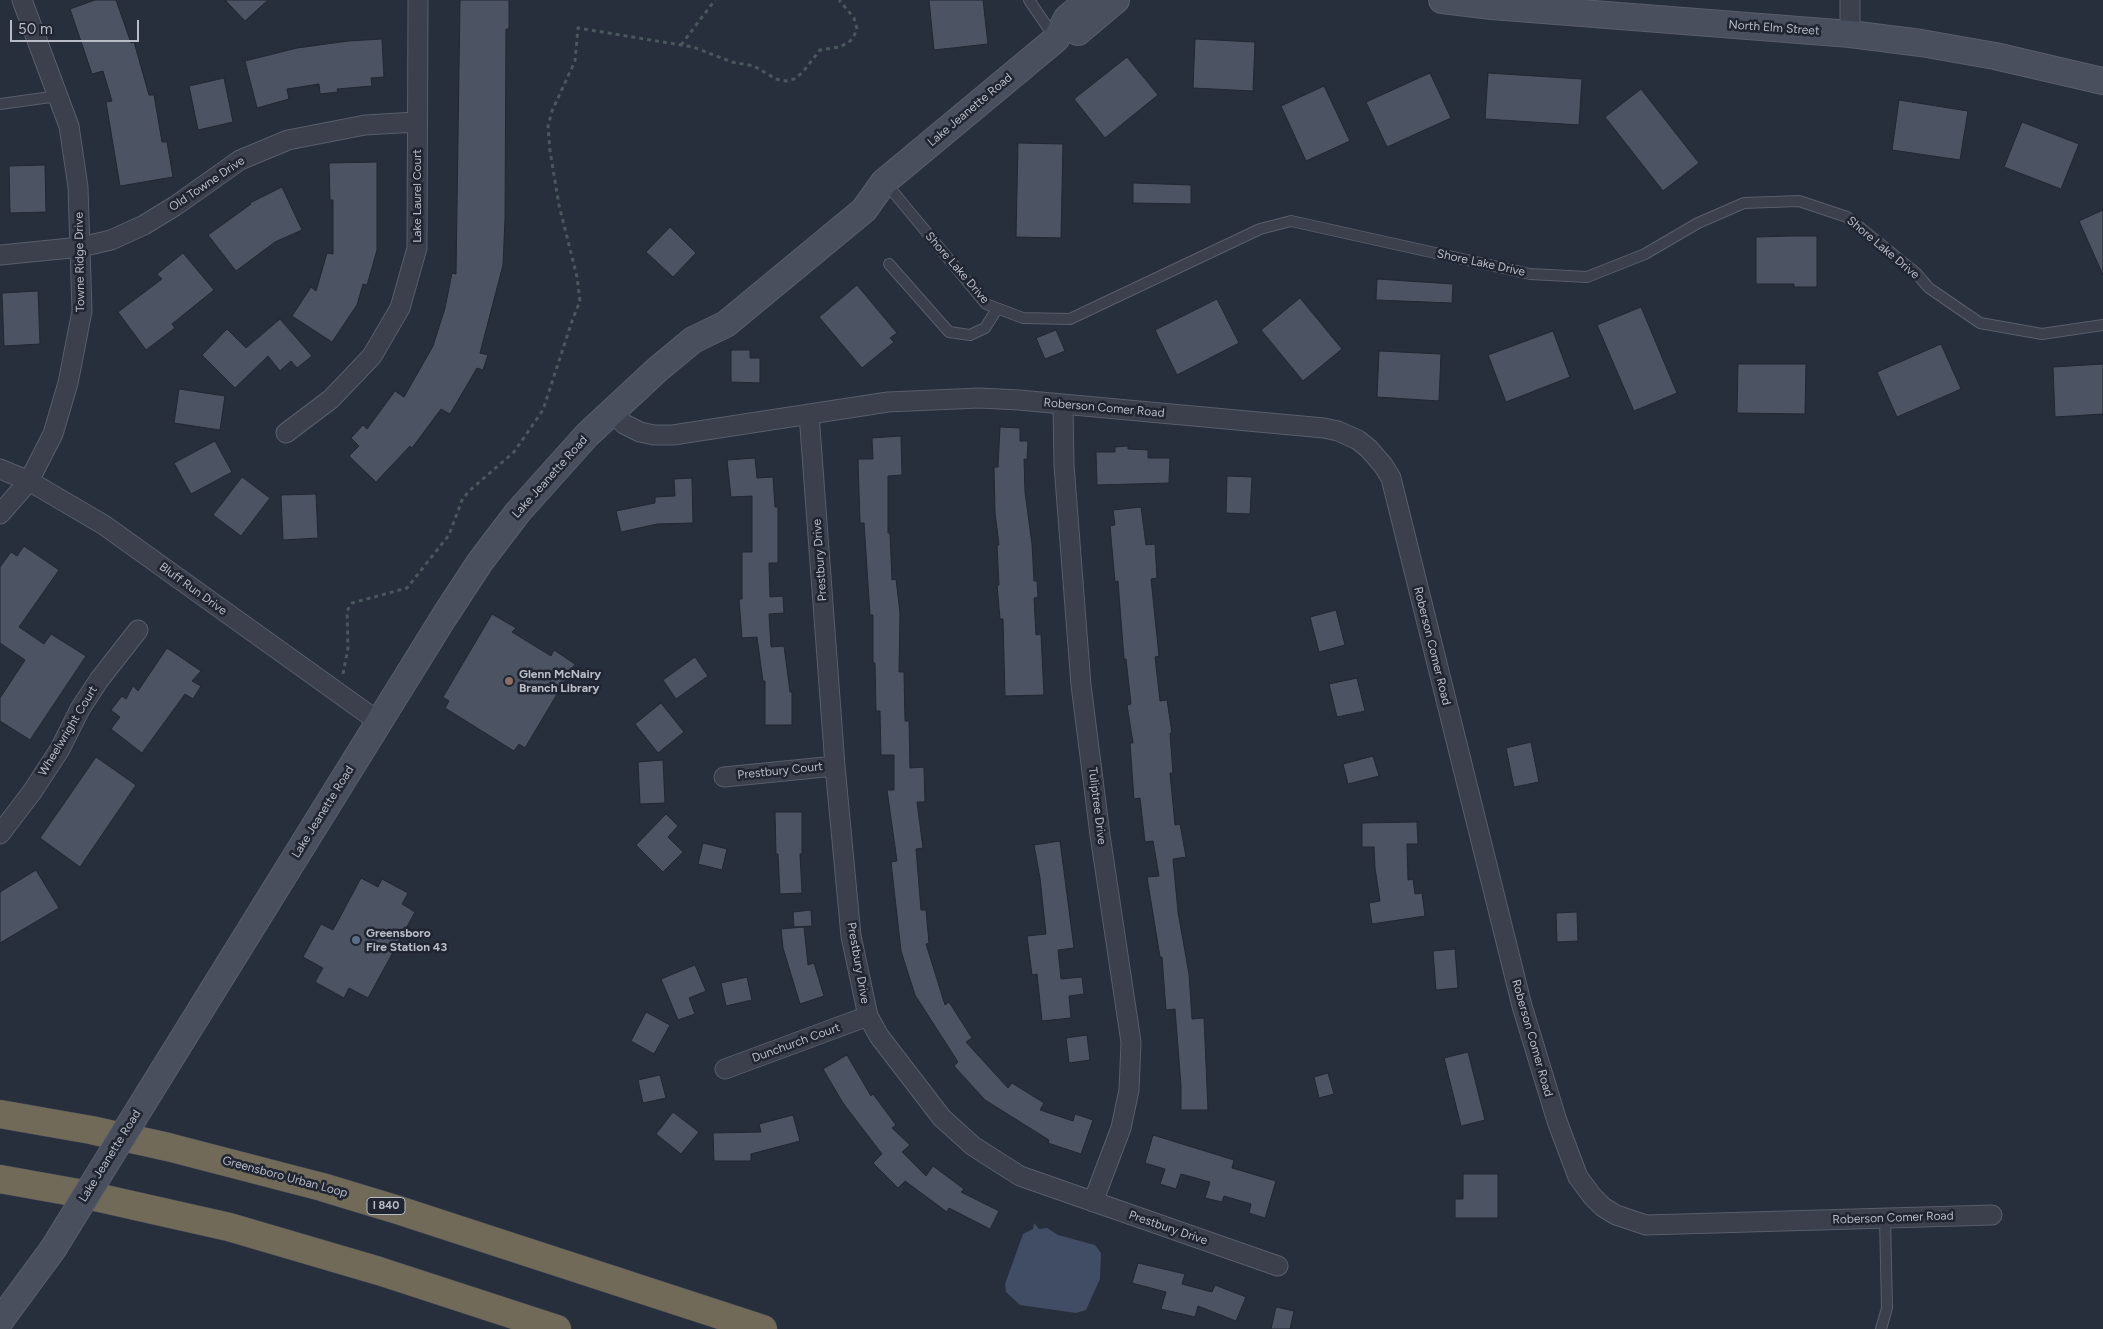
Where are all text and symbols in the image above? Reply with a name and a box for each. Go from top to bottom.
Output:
scale bar [12,10,141,42]
street label: North Elm Street [1728,18,1820,38]
text: 50 m [18,20,53,38]
street label: Lake Jeanette Road [925,70,1015,150]
street label: Lake Laurel Court [410,149,424,243]
street label: Old Towne Drive [166,153,248,215]
street label: Towne Ridge Drive [72,212,88,312]
street label: Shore Lake Drive [1844,214,1922,282]
street label: Shore Lake Drive [922,229,992,307]
street label: Shore Lake Drive [1436,247,1526,279]
street label: Roberson Comer Road [1043,396,1165,420]
street label: Lake Jeanette Road [509,433,591,521]
street label: Prestbury Drive [810,518,830,602]
street label: Bluff Run Drive [156,560,230,618]
street label: Roberson Comer Road [1410,585,1454,707]
place label: Glenn McNairy Branch Library [519,667,601,695]
marker: Glenn McNairy Branch Library [503,675,515,687]
street label: Wheelwright Court [35,683,101,779]
street label: Prestbury Court [737,759,823,783]
street label: Lake Jeanette Road [289,763,357,861]
street label: Tuliptree Drive [1085,767,1109,845]
street label: Prestbury Drive [844,921,872,1005]
place label: Greensboro Fire Station 43 [366,926,447,954]
marker: Greensboro Fire Station 43 [350,934,362,946]
street label: Roberson Comer Road [1508,978,1556,1098]
street label: Dunchurch Court [750,1020,842,1066]
street label: Lake Jeanette Road [76,1107,144,1205]
street label: Greensboro Urban Loop [221,1153,349,1201]
road number: I 840 [367,1198,405,1214]
street label: Prestbury Drive [1127,1208,1209,1248]
street label: Roberson Comer Road [1832,1209,1954,1227]

